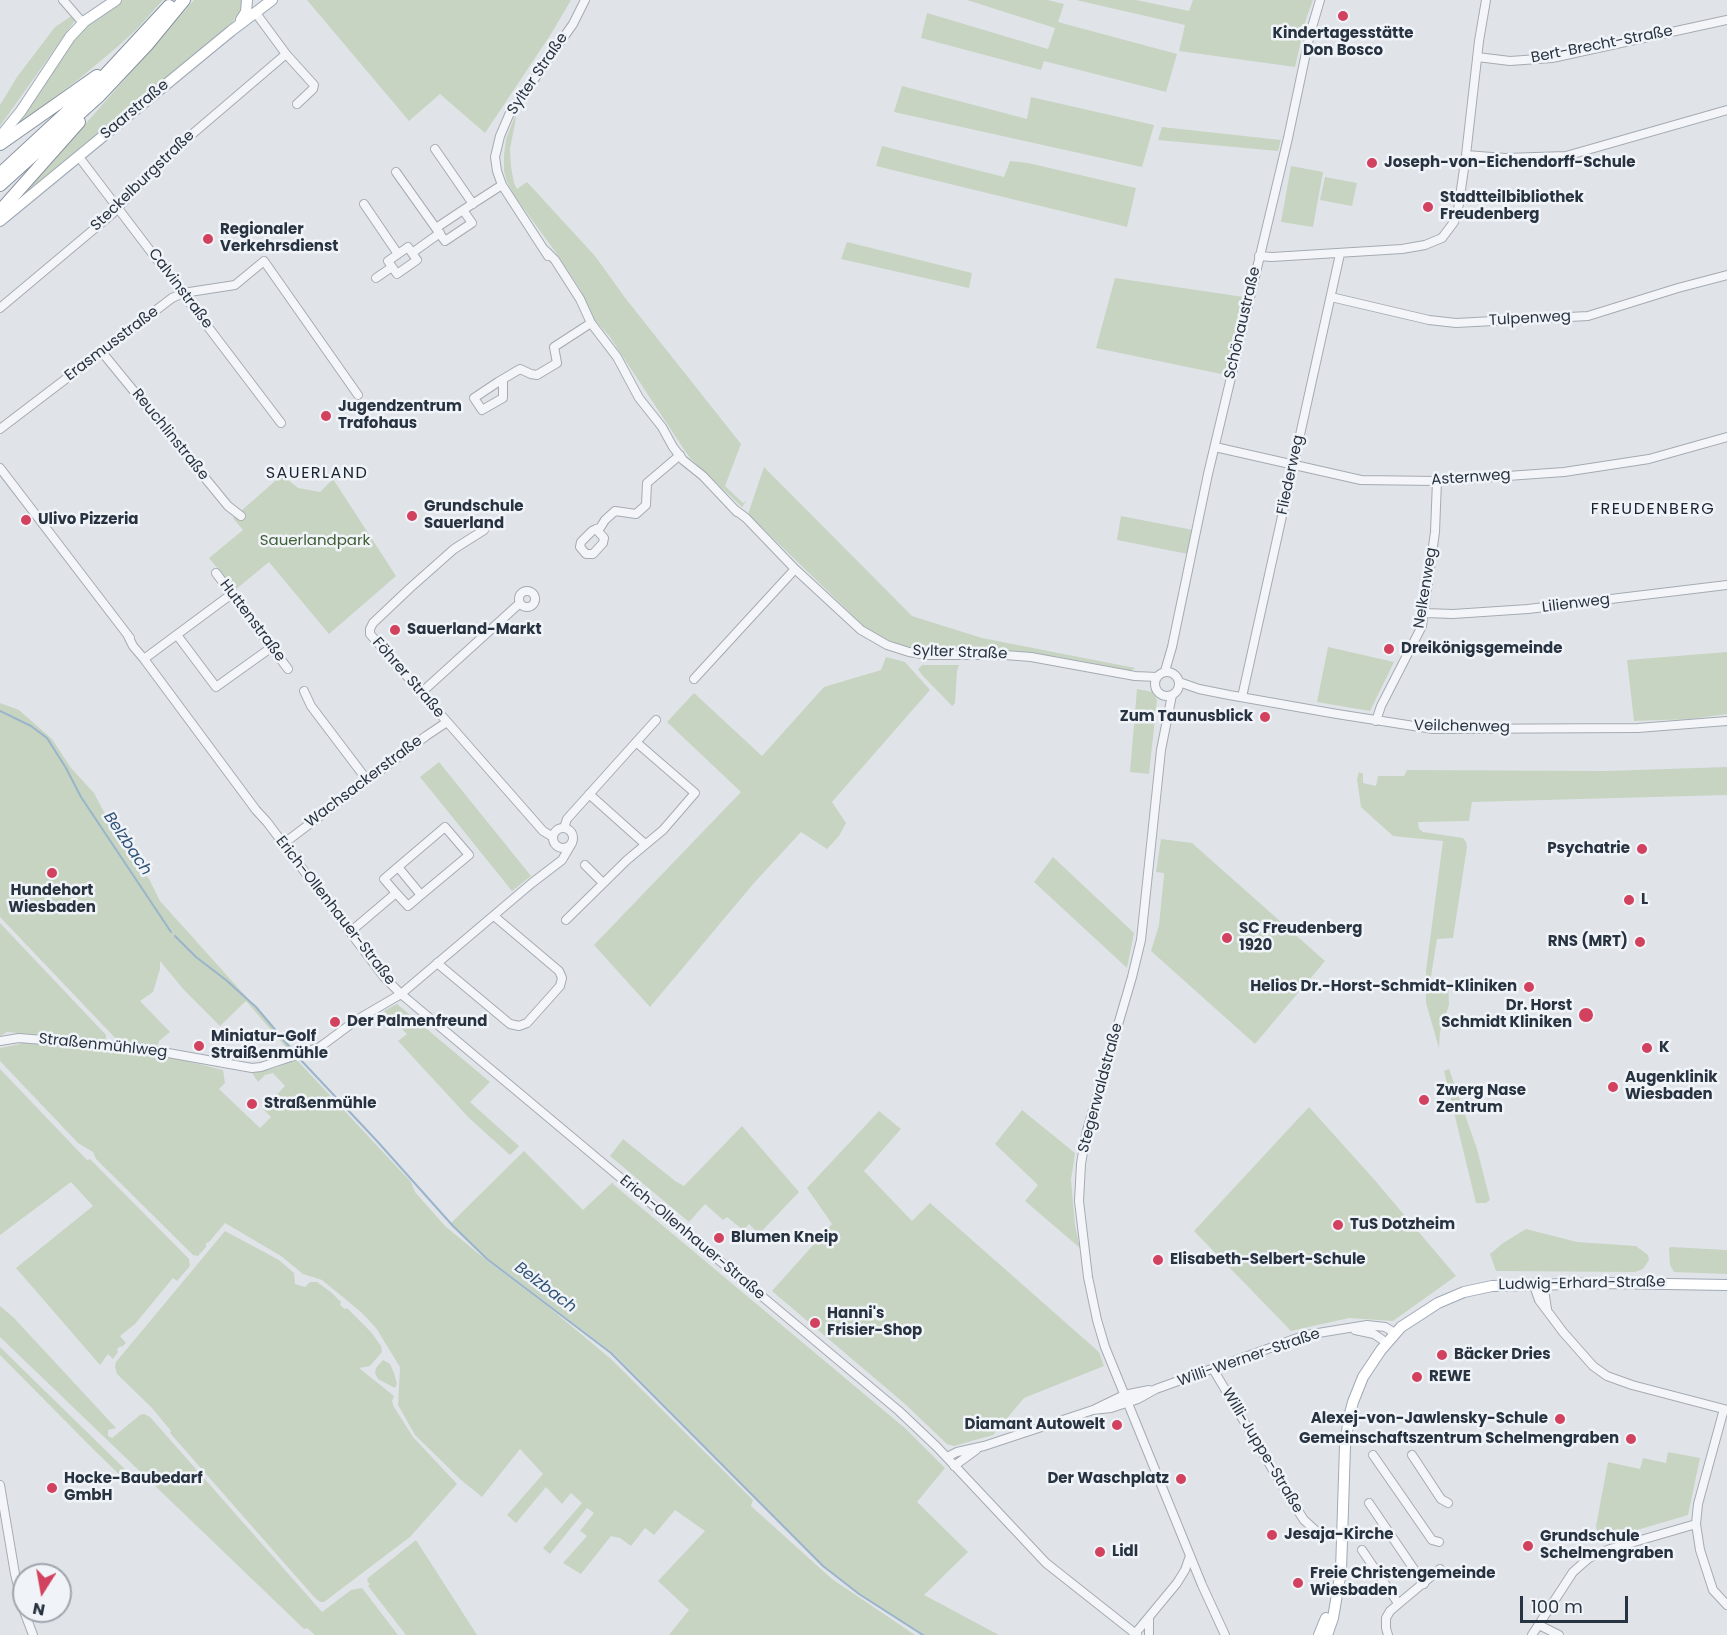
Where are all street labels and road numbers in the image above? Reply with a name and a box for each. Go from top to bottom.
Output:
street label: Bert-Brecht-Straße [1530,22,1674,68]
street label: Sylter Straße [504,30,572,118]
street label: Saarstraße [97,76,173,144]
street label: Steckelburgstraße [87,127,199,235]
street label: Calvinstraße [144,245,216,333]
street label: Schönaustraße [1221,265,1265,381]
street label: Erasmusstraße [62,303,162,385]
street label: Tulpenweg [1488,308,1572,330]
street label: Reuchlinstraße [128,386,212,484]
street label: Fliederweg [1274,434,1308,516]
street label: Asternweg [1431,466,1511,490]
street label: Nelkenweg [1411,546,1441,630]
street label: Huttenstraße [215,576,289,666]
street label: Lilienweg [1541,591,1611,617]
street label: Föhrer Straße [368,634,448,722]
street label: Sylter Straße [912,642,1008,664]
street label: Veilchenweg [1414,717,1510,737]
street label: Wachsackerstraße [302,732,426,832]
street label: Erich-Ollenhauer-Straße [271,833,399,989]
street label: Stegerwaldstraße [1075,1021,1127,1155]
street label: Straßenmühlweg [38,1030,168,1062]
street label: Erich-Ollenhauer-Straße [616,1172,768,1304]
street label: Ludwig-Erhard-Straße [1498,1274,1666,1294]
street label: Willi-Werner-Straße [1175,1325,1323,1391]
street label: Willi-Juppe-Straße [1218,1385,1306,1517]

